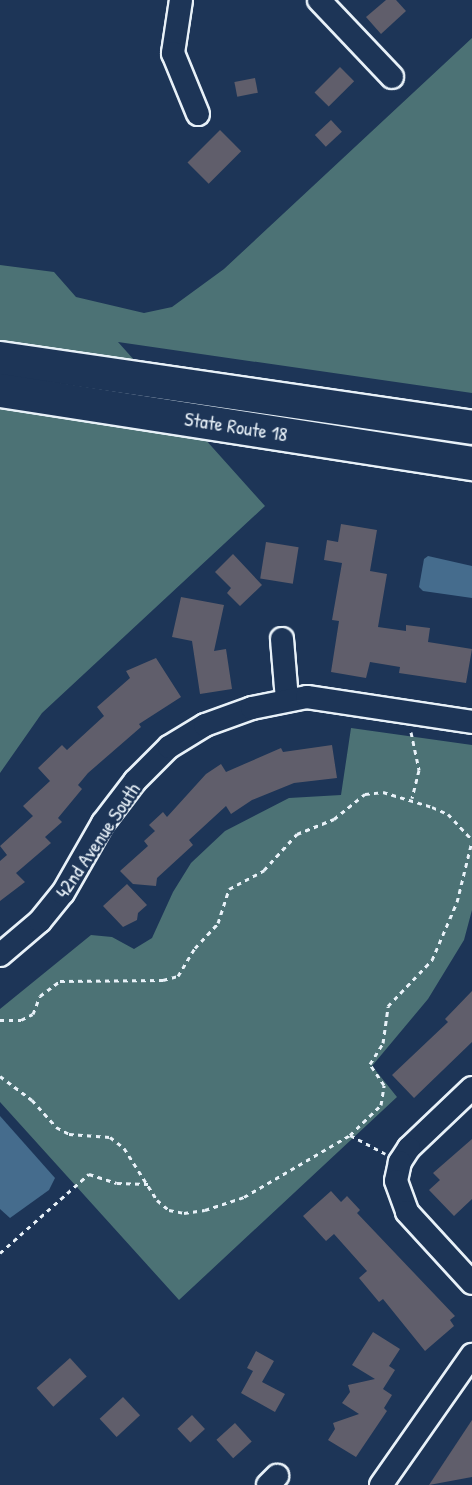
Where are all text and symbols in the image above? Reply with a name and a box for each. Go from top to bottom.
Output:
street label: State Route 18 [183,406,289,446]
street label: 42nd Avenue South [50,778,144,902]

